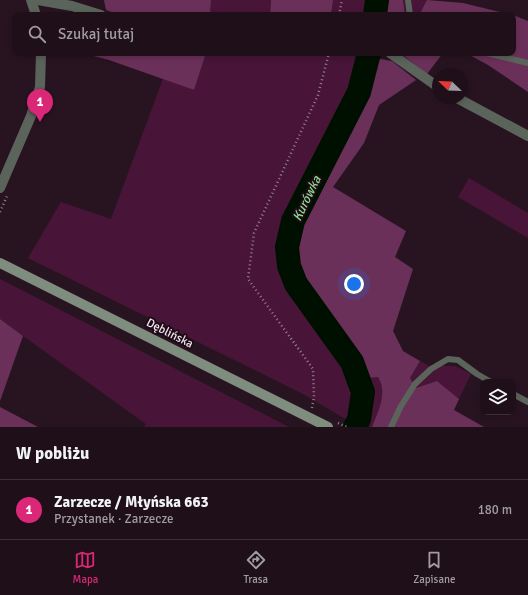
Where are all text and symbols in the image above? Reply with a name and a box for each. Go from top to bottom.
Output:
search box [12,12,516,56]
icon: search [26,23,48,45]
text: Szukaj tutaj [58,25,134,43]
north arrow [432,68,468,104]
pin: 1 [27,89,53,122]
water label: Kurówka [289,173,325,224]
your location [344,274,364,294]
street label: Dęblińska [144,315,196,352]
map controls [480,379,516,415]
button: layers [480,379,516,415]
text: W pobliżu [16,443,89,464]
text: Zarzecze / Młyńska 663 [54,493,209,511]
text: 1 [25,502,33,518]
text: 180 m [478,502,512,518]
text: Przystanek · Zarzecze [54,511,174,527]
tab: Mapa [73,549,98,586]
tab: Trasa [243,549,268,586]
tab: Zapisane [413,549,456,586]

